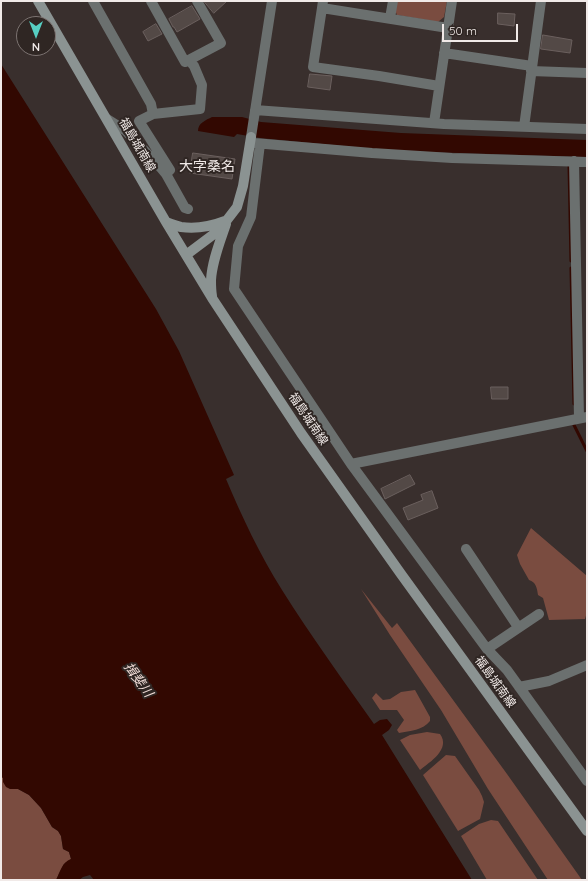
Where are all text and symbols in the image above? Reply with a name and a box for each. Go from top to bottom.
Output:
north arrow [16,16,56,56]
scale bar [444,16,520,42]
text: 50 m [449,23,477,38]
text: N [32,40,40,54]
street label: 福島城南線 [116,115,158,175]
district label: 大字桑名 [179,159,235,175]
street label: 福島城南線 [285,390,331,448]
street label: 福島城南線 [472,653,518,711]
water label: 揖斐川 [120,660,156,700]

